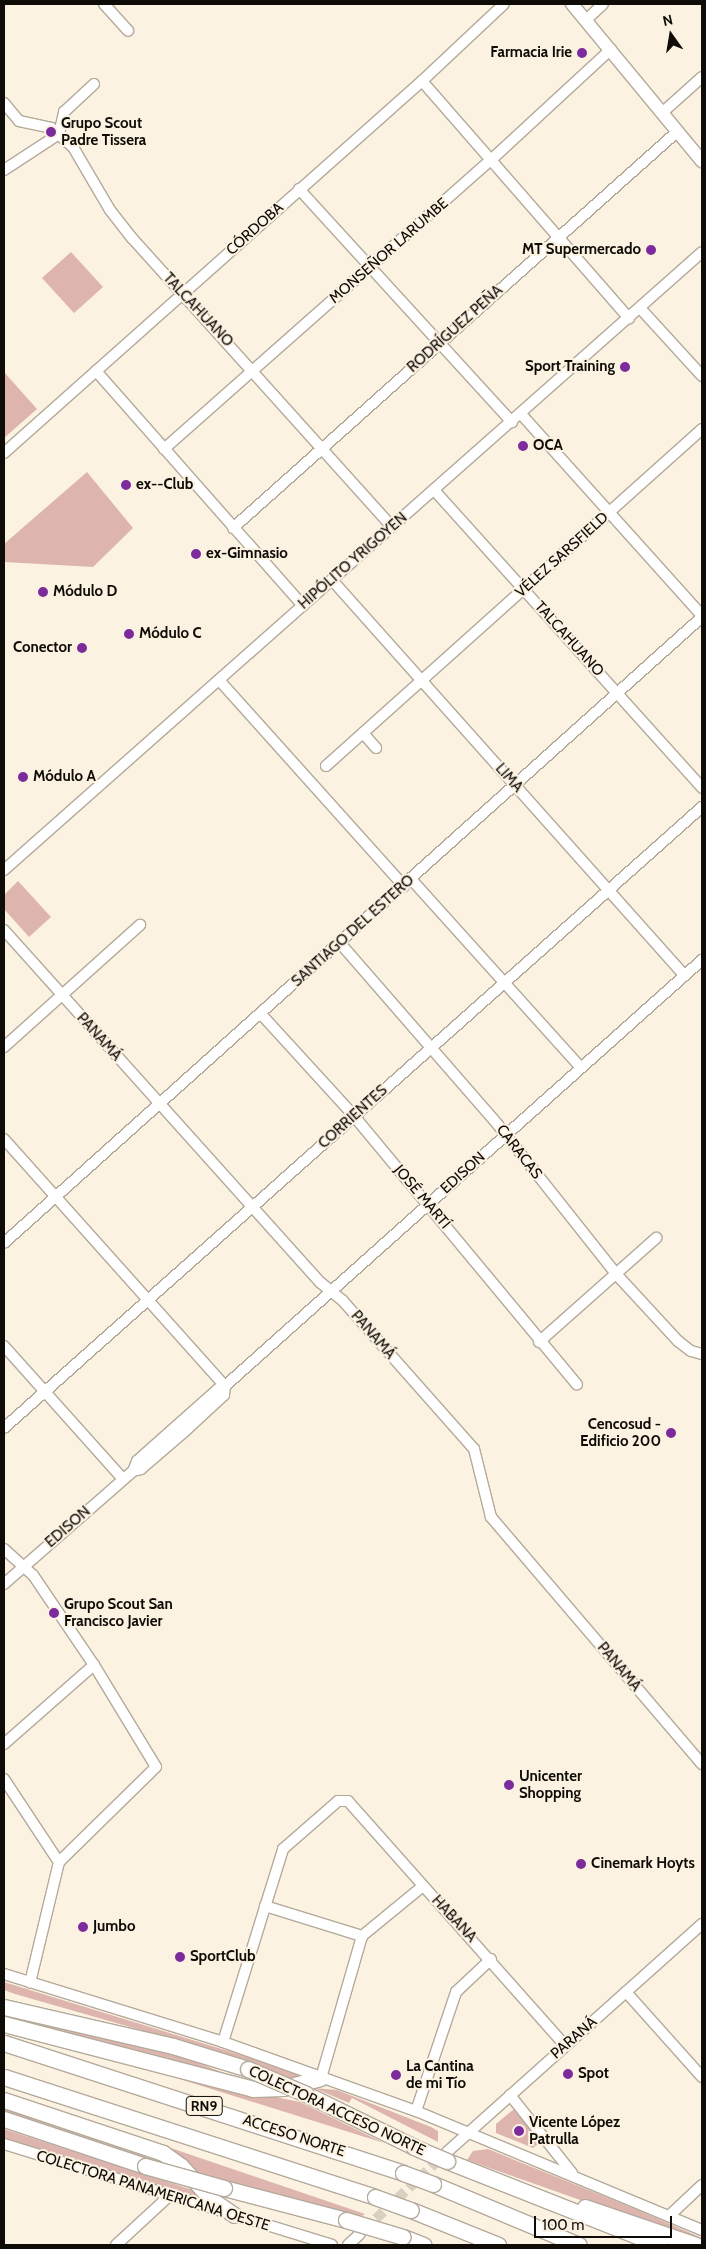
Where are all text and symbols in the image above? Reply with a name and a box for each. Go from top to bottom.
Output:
north arrow [646,10,696,60]
text: N [661,11,674,30]
place label: Farmacia Irie [490,44,572,62]
marker: Farmacia Irie [576,47,588,59]
place label: Grupo Scout Padre Tissera [61,114,146,149]
marker: Grupo Scout Padre Tissera [45,126,57,138]
street label: MONSEÑOR LARUMBE [326,194,452,308]
street label: CÓRDOBA [223,199,287,259]
place label: MT Supermercado [522,241,641,259]
marker: MT Supermercado [645,244,657,256]
street label: TALCAHUANO [159,269,237,351]
street label: RODRÍGUEZ PEÑA [404,282,506,376]
place label: Sport Training [525,358,615,376]
marker: Sport Training [619,361,631,373]
place label: OCA [533,437,563,455]
marker: OCA [517,440,529,452]
place label: ex--Club [136,476,193,494]
marker: ex--Club [120,479,132,491]
street label: VÉLEZ SARSFIELD [512,508,612,602]
street label: HIPÓLITO YRIGOYEN [295,509,411,613]
place label: ex-Gimnasio [206,545,288,563]
marker: ex-Gimnasio [190,548,202,560]
place label: Módulo D [53,583,117,601]
marker: Módulo D [37,586,49,598]
street label: TALCAHUANO [531,598,607,680]
place label: Módulo C [139,625,202,643]
marker: Módulo C [123,628,135,640]
place label: Conector [13,639,72,657]
marker: Conector [76,642,88,654]
street label: LIMA [491,760,527,796]
place label: Módulo A [33,768,96,786]
marker: Módulo A [17,771,29,783]
street label: SANTIAGO DEL ESTERO [288,871,418,991]
street label: PANAMÁ [73,1009,125,1065]
street label: CORRIENTES [315,1081,391,1153]
street label: CARACAS [492,1121,546,1183]
street label: EDISON [437,1148,489,1198]
street label: JOSÉ MARTÍ [390,1161,454,1233]
street label: PANAMÁ [347,1307,399,1363]
place label: Cencosud - Edificio 200 [580,1415,661,1450]
marker: Cencosud - Edificio 200 [665,1427,677,1439]
street label: EDISON [42,1503,94,1551]
place label: Grupo Scout San Francisco Javier [64,1595,173,1630]
marker: Grupo Scout San Francisco Javier [48,1607,60,1619]
street label: PANAMÁ [593,1639,645,1695]
place label: Unicenter Shopping [519,1767,582,1802]
marker: Unicenter Shopping [503,1779,515,1791]
place label: Cinemark Hoyts [591,1855,695,1873]
marker: Cinemark Hoyts [575,1858,587,1870]
street label: HABANA [428,1892,480,1946]
place label: Jumbo [93,1918,135,1936]
marker: Jumbo [77,1921,89,1933]
place label: SportClub [190,1948,256,1966]
marker: SportClub [174,1951,186,1963]
street label: PARANÁ [547,2013,601,2063]
place label: La Cantina de mi Tío [406,2057,474,2092]
street label: COLECTORA ACCESO NORTE [246,2062,428,2160]
place label: Spot [578,2065,609,2083]
marker: Spot [562,2068,574,2080]
marker: La Cantina de mi Tío [390,2069,402,2081]
road number: RN9 [185,2094,223,2118]
street label: ACCESO NORTE [241,2111,347,2161]
place label: Vicente López Patrulla [529,2113,620,2148]
marker: Vicente López Patrulla [513,2125,525,2137]
street label: COLECTORA PANAMERICANA OESTE [34,2147,272,2235]
scale bar [536,2206,674,2238]
text: 100 m [542,2216,584,2234]

